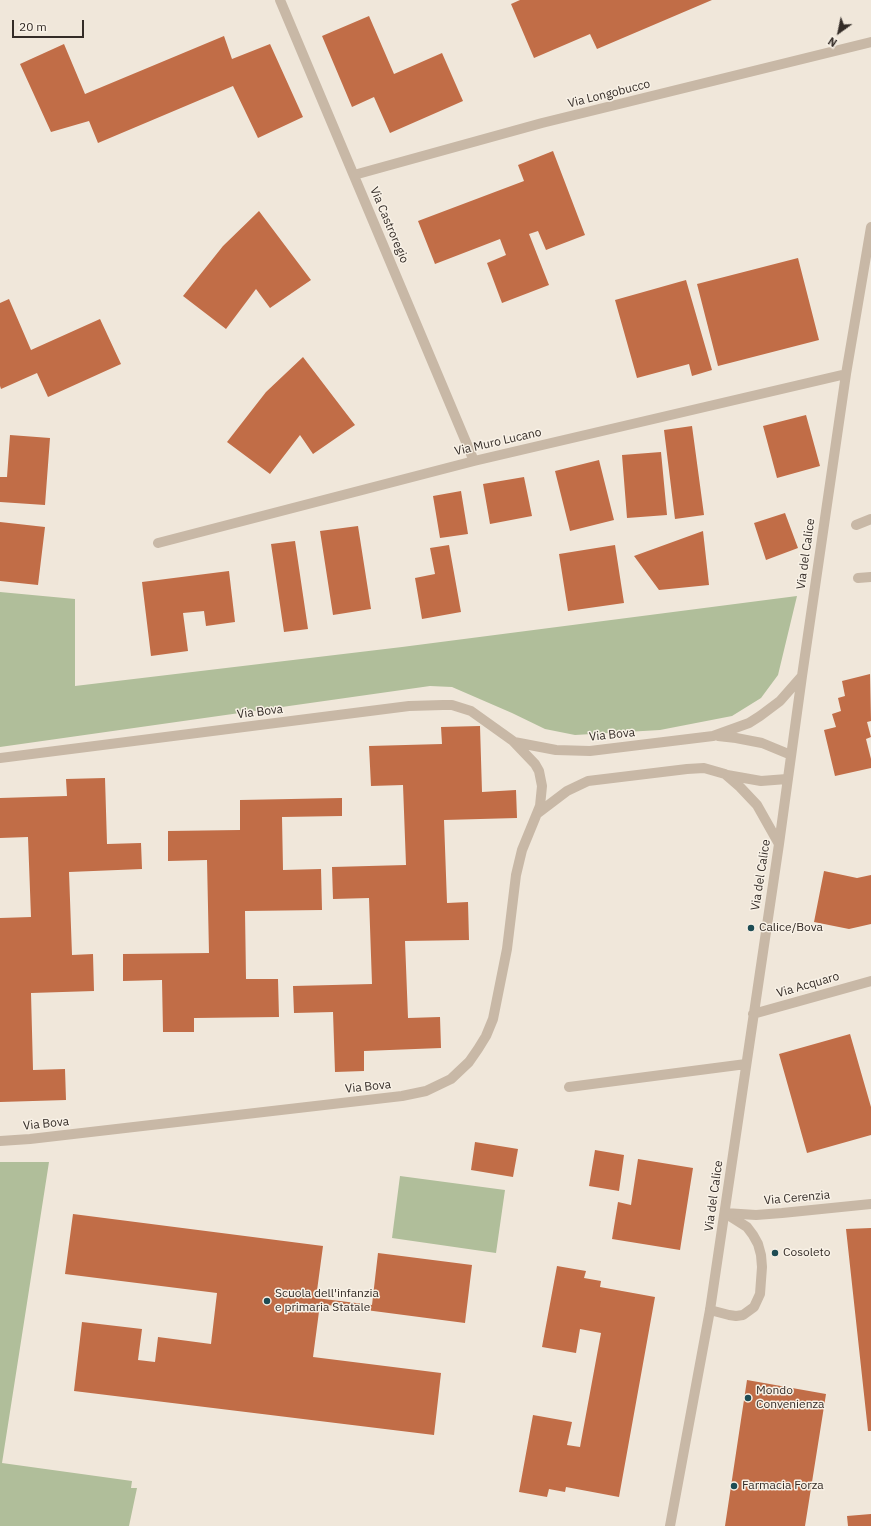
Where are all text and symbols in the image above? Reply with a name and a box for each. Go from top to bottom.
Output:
scale bar [14,12,86,38]
north arrow [819,12,859,52]
text: 20 m [19,19,47,34]
text: N [825,34,840,50]
street label: Via Longobucco [566,77,652,111]
street label: Via Castroregio [366,185,412,265]
street label: Via Muro Lucano [453,425,543,459]
street label: Via del Calice [794,517,818,591]
street label: Via Bova [236,702,284,722]
street label: Via Bova [588,725,636,745]
street label: Via del Calice [748,838,774,912]
place label: Calice/Bova [759,921,823,935]
marker: Calice/Bova [746,923,756,933]
street label: Via Acquaro [775,969,841,1001]
street label: Via Bova [344,1077,392,1097]
street label: Via Bova [22,1114,70,1134]
street label: Via del Calice [702,1159,726,1233]
street label: Via Cerenzia [763,1188,831,1208]
place label: Cosoleto [783,1246,830,1260]
marker: Cosoleto [770,1248,780,1258]
place label: Scuola dell'infanzia e primaria Statale [275,1287,379,1315]
marker: Scuola dell'infanzia e primaria Statale [262,1296,272,1306]
place label: Mondo Convenienza [756,1384,824,1412]
marker: Mondo Convenienza [743,1393,753,1403]
place label: Farmacia Forza [742,1479,824,1493]
marker: Farmacia Forza [729,1481,739,1491]

